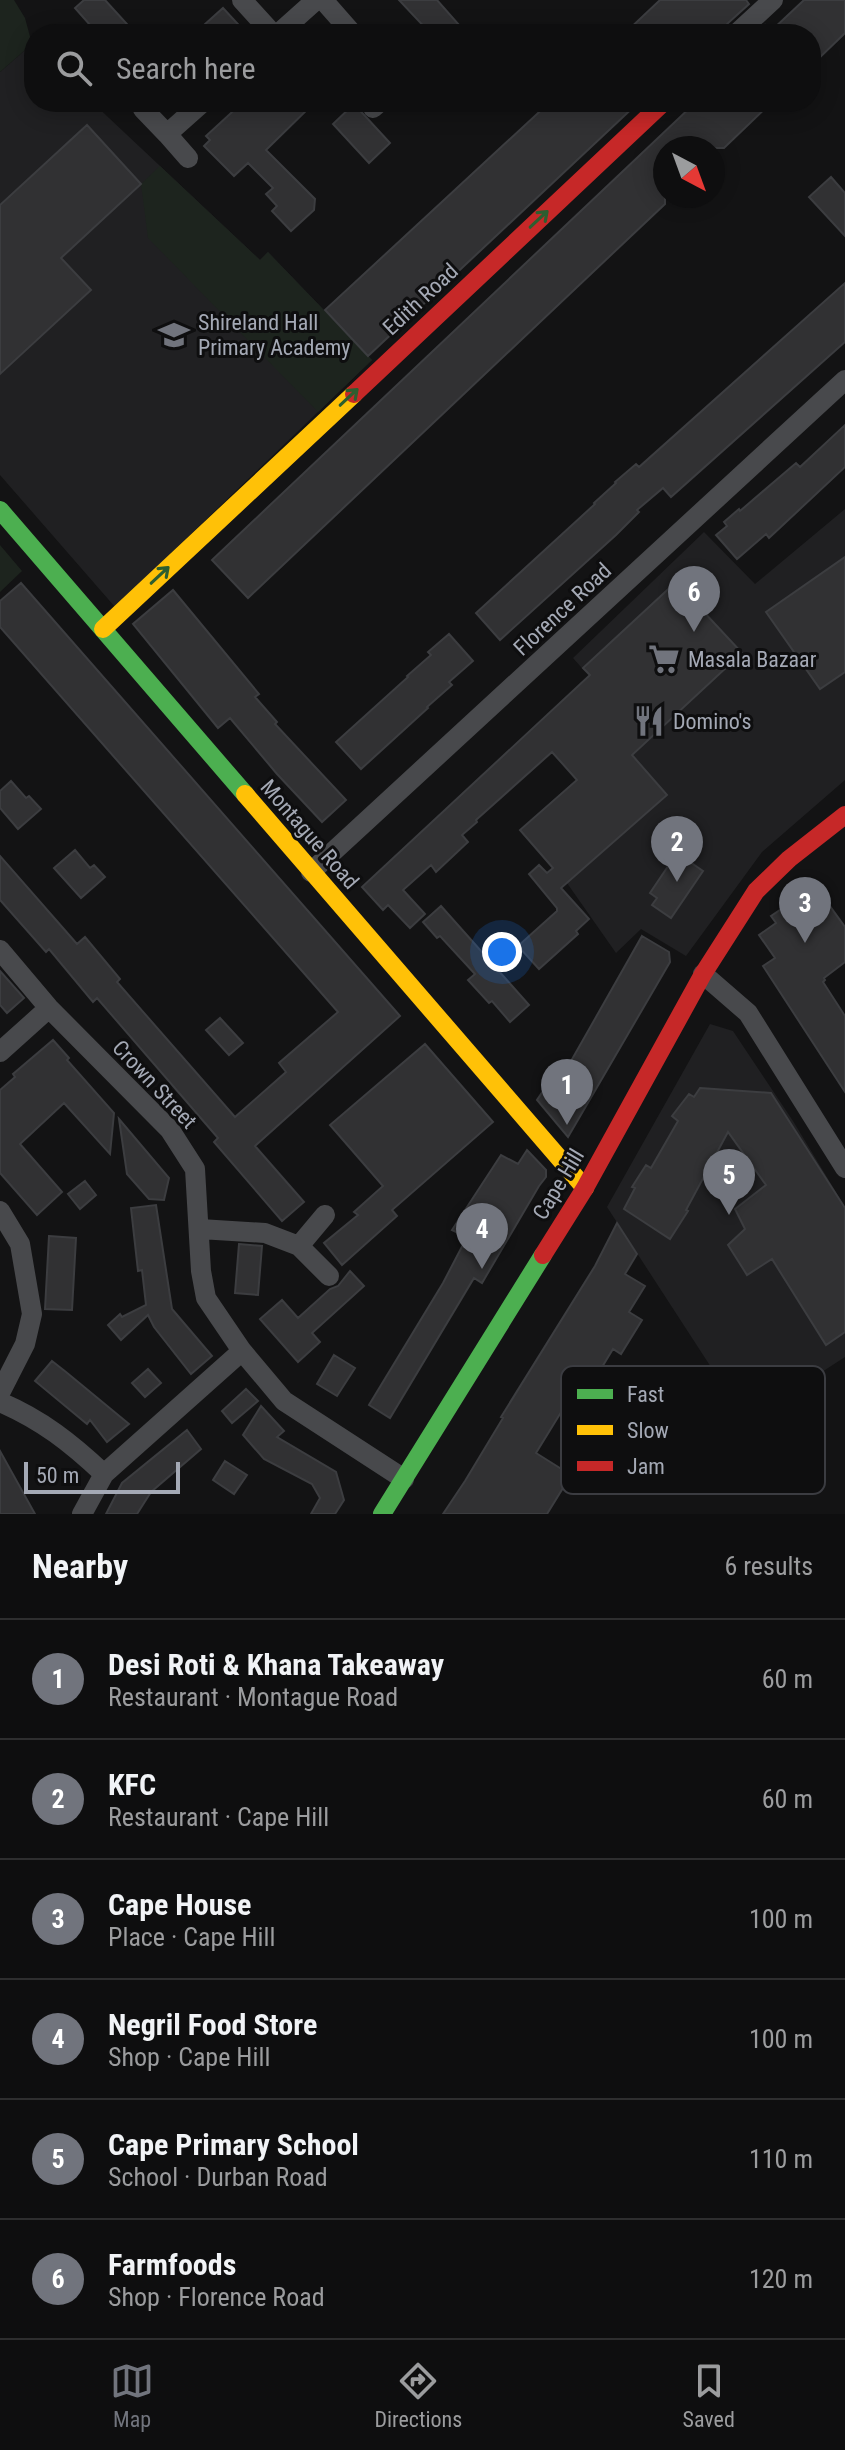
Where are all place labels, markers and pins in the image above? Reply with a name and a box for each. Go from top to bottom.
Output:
place label: Shireland Hall Primary Academy [198,310,351,360]
school or university icon: Shireland Hall Primary Academy [157,318,191,352]
pin: 6 [668,566,720,632]
supermarket icon: Masala Bazaar [647,642,681,676]
place label: Masala Bazaar [688,647,817,672]
restaurant icon: Domino's [632,704,666,738]
place label: Domino's [673,709,751,734]
pin: 2 [651,816,703,882]
pin: 3 [779,877,831,943]
pin: 1 [541,1059,593,1125]
pin: 5 [703,1149,755,1215]
pin: 4 [456,1203,508,1269]

